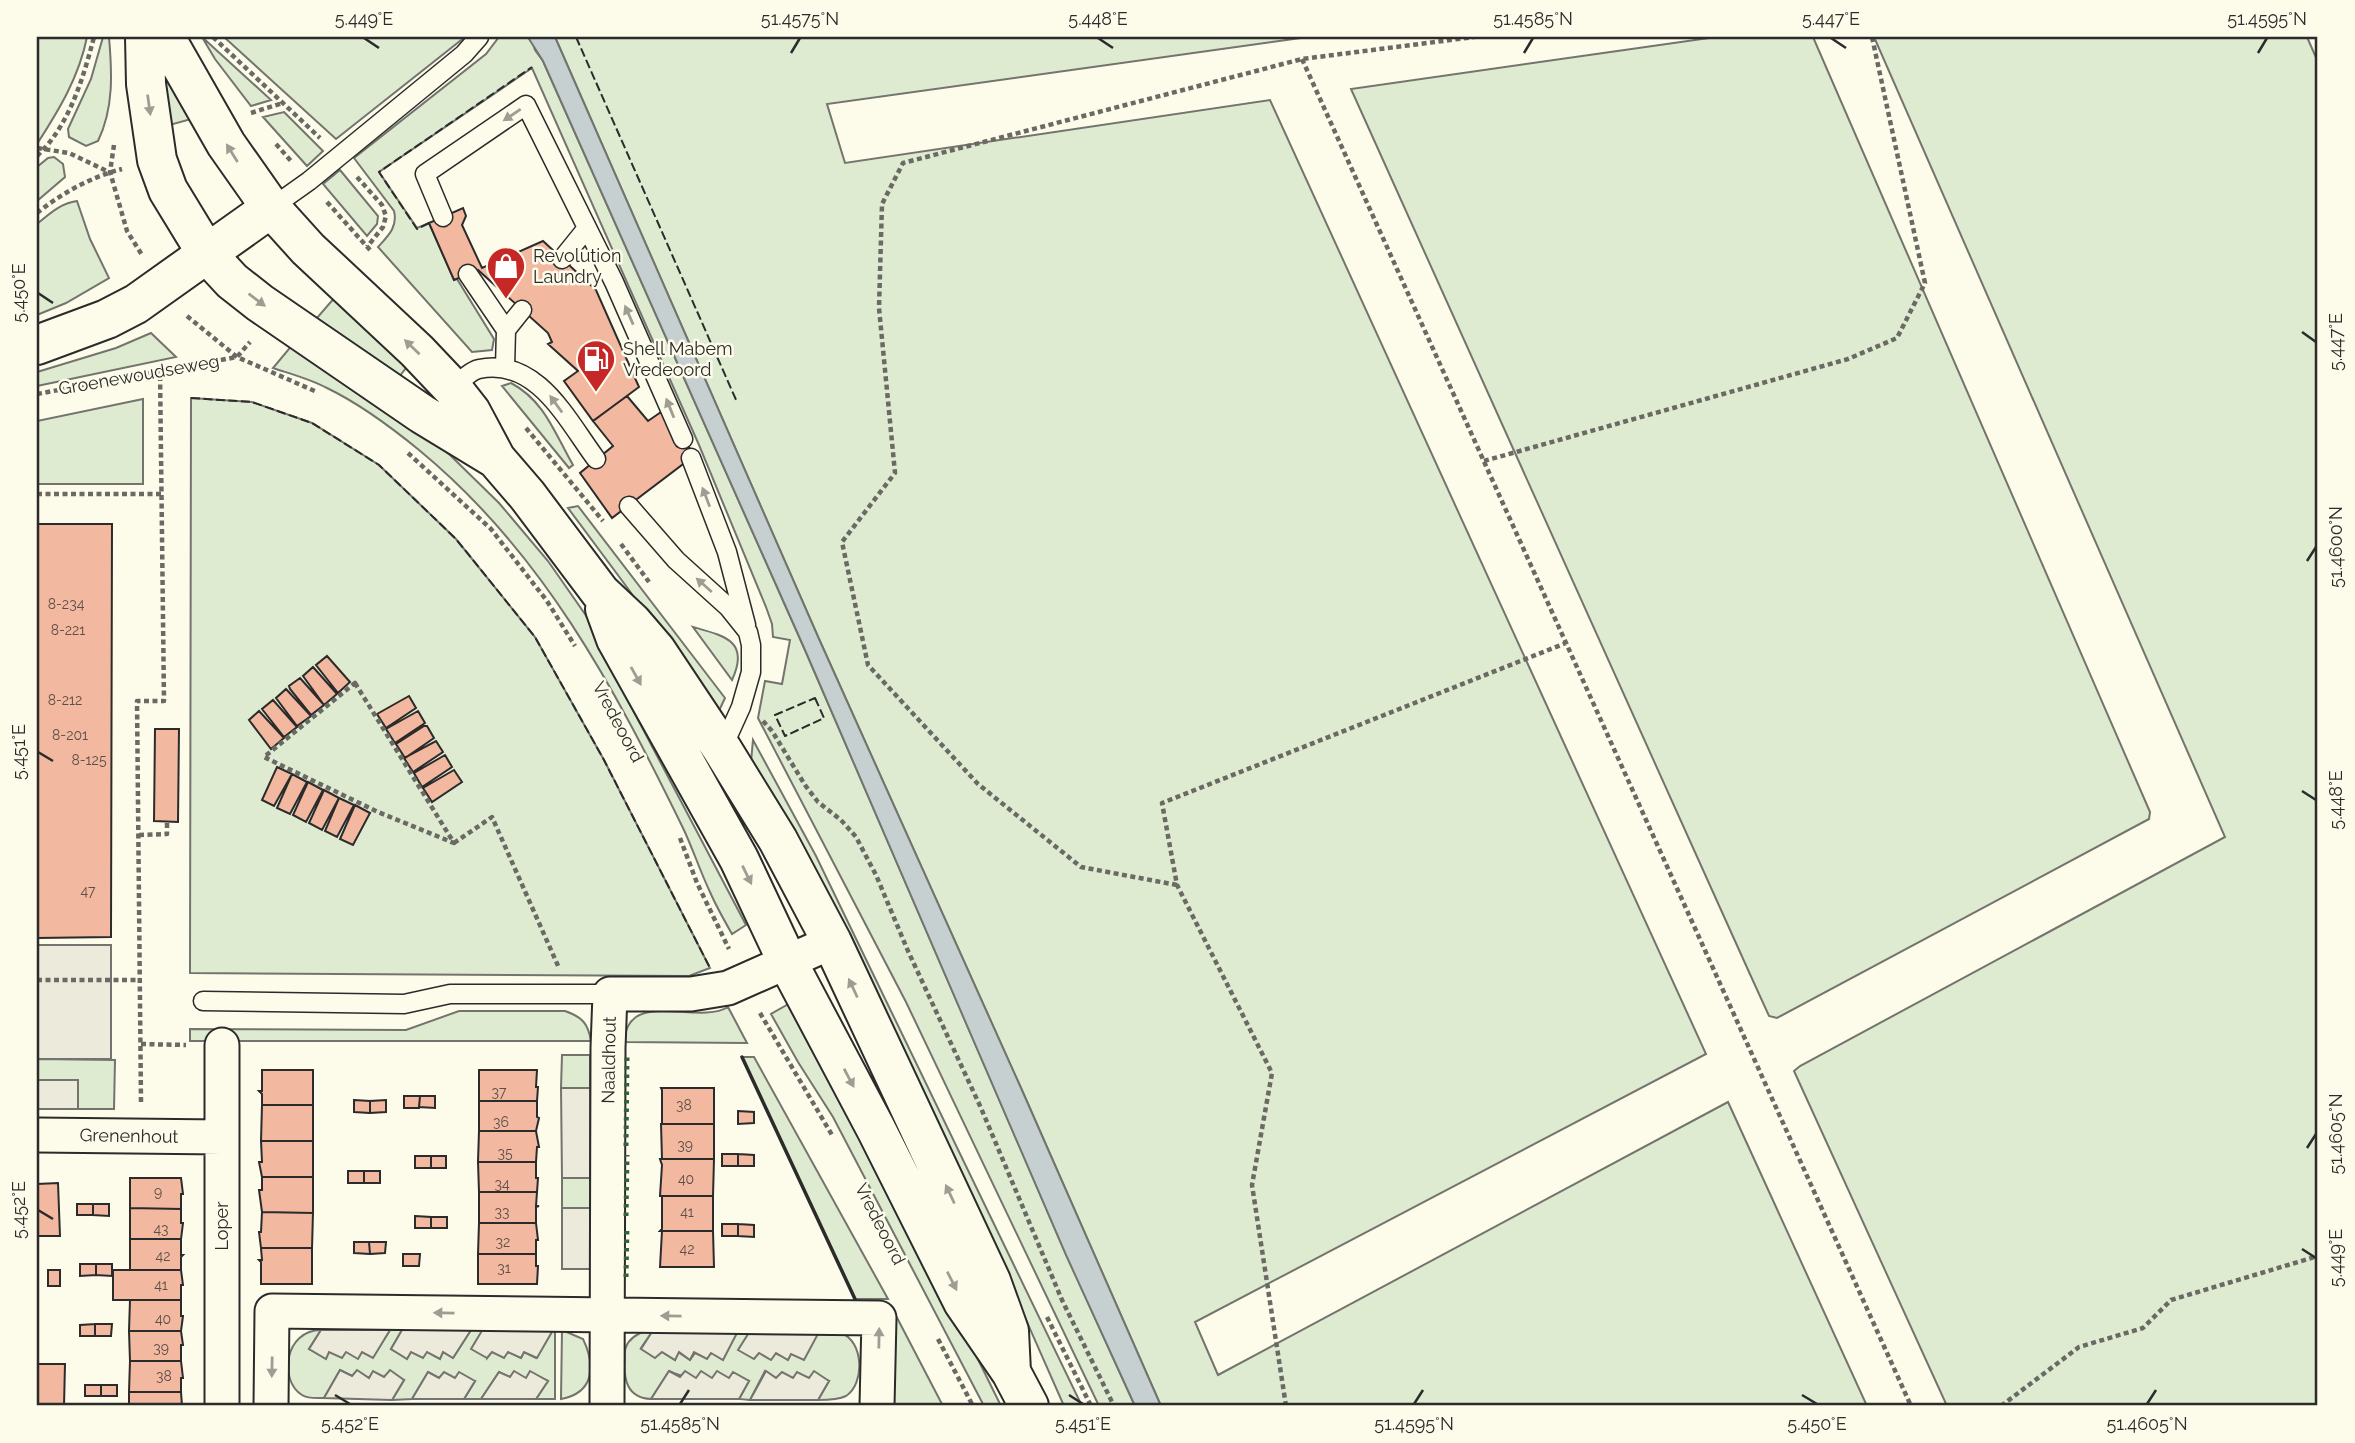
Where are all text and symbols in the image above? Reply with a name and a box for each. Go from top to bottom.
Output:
text: 5.449°E [335,8,393,29]
text: 51.4575°N [761,8,839,29]
text: 5.448°E [1068,8,1128,29]
text: 51.4585°N [1493,8,1573,29]
text: 5.447°E [1802,8,1860,29]
text: 51.4595°N [2227,8,2307,29]
one-way arrow [144,94,155,116]
one-way arrow [502,108,521,121]
one-way arrow [226,143,239,162]
shop icon: Revolution Laundry [485,245,527,300]
place label: Revolution Laundry [533,245,622,287]
text: 5.450°E [8,263,29,323]
one-way arrow [247,293,266,307]
one-way arrow [623,305,634,326]
text: 5.447°E [2325,313,2346,371]
fuel station icon: Shell Mabem Vredeoord [575,338,617,393]
place label: Shell Mabem Vredeoord [623,338,733,380]
one-way arrow [404,339,421,355]
street label: Groenewoudseweg [57,350,221,399]
one-way arrow [549,395,563,413]
one-way arrow [665,398,676,419]
one-way arrow [700,486,711,507]
text: 51.4600°N [2325,506,2346,588]
one-way arrow [695,577,713,593]
house number: 8-234 [48,596,85,612]
house number: 8-221 [51,622,85,638]
one-way arrow [630,667,642,686]
street label: Vredeoord [588,678,648,766]
house number: 8-212 [48,692,82,708]
text: 5.451°E [8,724,29,780]
house number: 8-201 [52,727,88,743]
house number: 8-125 [71,752,107,768]
text: 5.448°E [2325,770,2346,830]
one-way arrow [742,865,753,885]
house number: 47 [80,883,96,899]
one-way arrow [847,978,859,998]
street label: Naaldhout [597,1016,620,1104]
one-way arrow [843,1068,855,1088]
house number: 37 [492,1084,507,1100]
text: 51.4605°N [2325,1093,2346,1175]
house number: 38 [676,1097,692,1113]
house number: 36 [493,1114,509,1130]
street label: Grenenhout [79,1124,179,1147]
house number: 39 [677,1137,693,1153]
house number: 35 [497,1145,513,1161]
house number: 40 [678,1171,694,1187]
house number: 34 [494,1176,510,1192]
street label: Vredeoord [851,1180,910,1268]
text: 5.452°E [8,1181,29,1239]
house number: 9 [154,1184,162,1200]
one-way arrow [945,1184,956,1204]
street label: Loper [211,1201,232,1251]
house number: 33 [495,1204,509,1220]
house number: 41 [680,1204,694,1220]
house number: 43 [153,1221,169,1237]
text: 5.449°E [2325,1229,2346,1287]
house number: 32 [496,1234,510,1250]
house number: 42 [680,1241,694,1257]
house number: 42 [156,1248,170,1264]
house number: 31 [497,1260,511,1276]
one-way arrow [947,1271,958,1291]
house number: 41 [154,1277,168,1293]
one-way arrow [432,1307,454,1319]
one-way arrow [660,1310,682,1322]
house number: 40 [155,1311,171,1327]
one-way arrow [873,1327,884,1349]
house number: 39 [153,1340,169,1356]
one-way arrow [266,1357,277,1379]
house number: 38 [156,1368,172,1384]
text: 5.452°E [321,1413,379,1434]
text: 51.4585°N [640,1413,720,1434]
text: 5.451°E [1055,1413,1111,1434]
text: 51.4595°N [1374,1413,1454,1434]
text: 5.450°E [1787,1413,1847,1434]
text: 51.4605°N [2106,1413,2188,1434]

